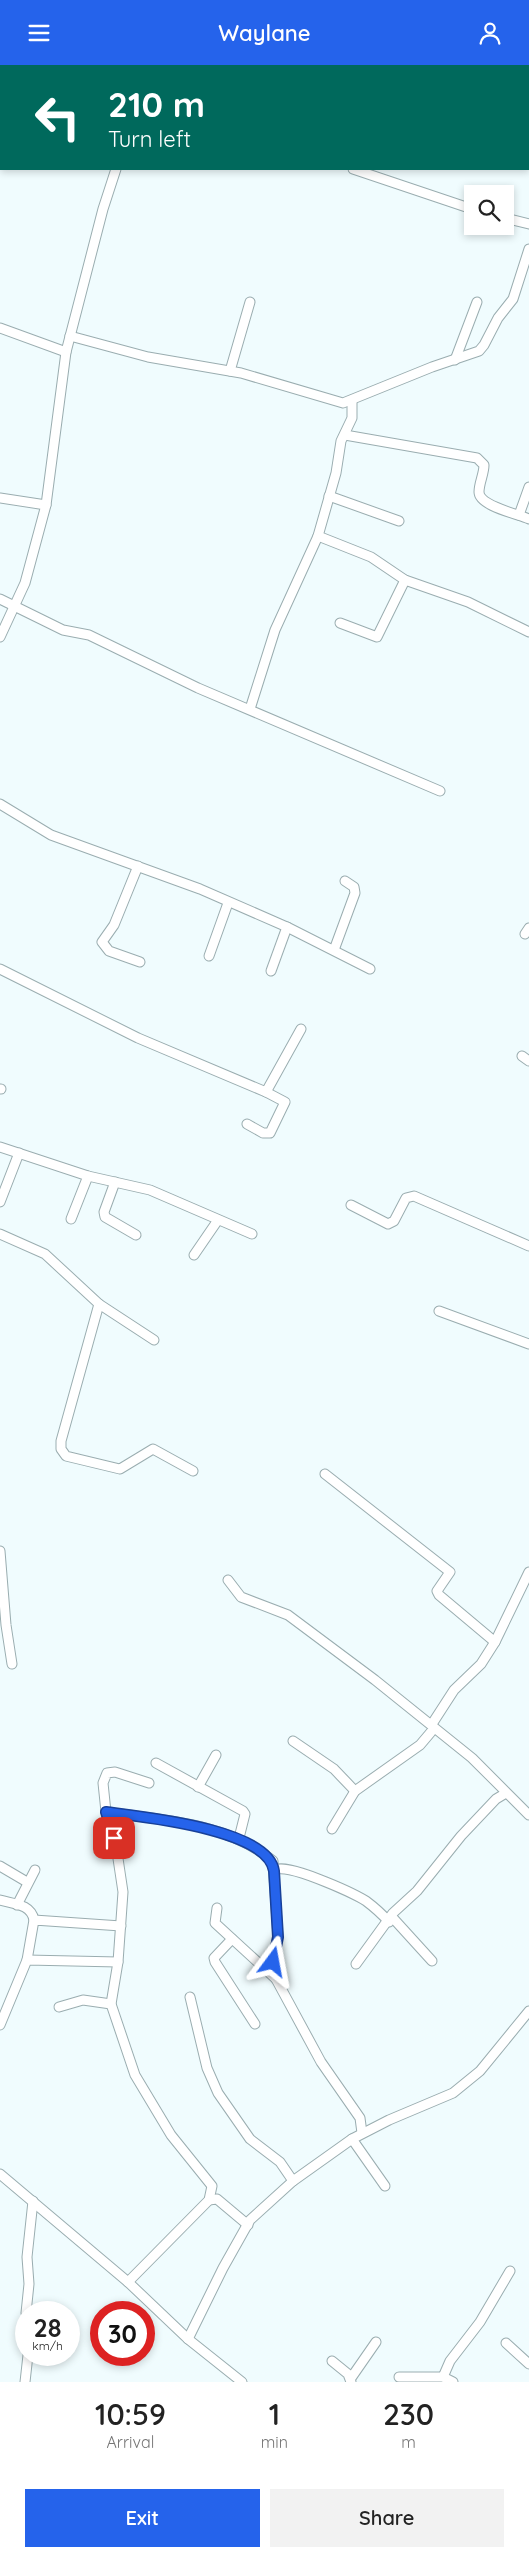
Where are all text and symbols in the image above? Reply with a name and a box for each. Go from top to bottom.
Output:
icon: menu [25,19,53,47]
text: Waylane [218,19,311,47]
icon: person [476,19,504,47]
text: 210 m [108,82,205,126]
icon: left [25,85,90,150]
text: Turn left [108,125,191,153]
map controls [464,185,514,235]
button: search [464,185,514,235]
pin [93,1817,135,1859]
icon: arrive [100,1824,128,1852]
position arrow [246,1935,298,1987]
speed limit sign: 30 [90,2301,155,2366]
text: 28 [34,2312,61,2343]
text: km/h [32,2338,63,2353]
text: 10:59 [95,2395,166,2433]
text: 1 [269,2395,280,2433]
text: 230 [383,2395,434,2433]
text: Arrival [106,2432,154,2452]
text: min [261,2432,288,2452]
text: m [401,2432,416,2452]
button: Exit [25,2489,260,2547]
button: Share [270,2489,504,2547]

